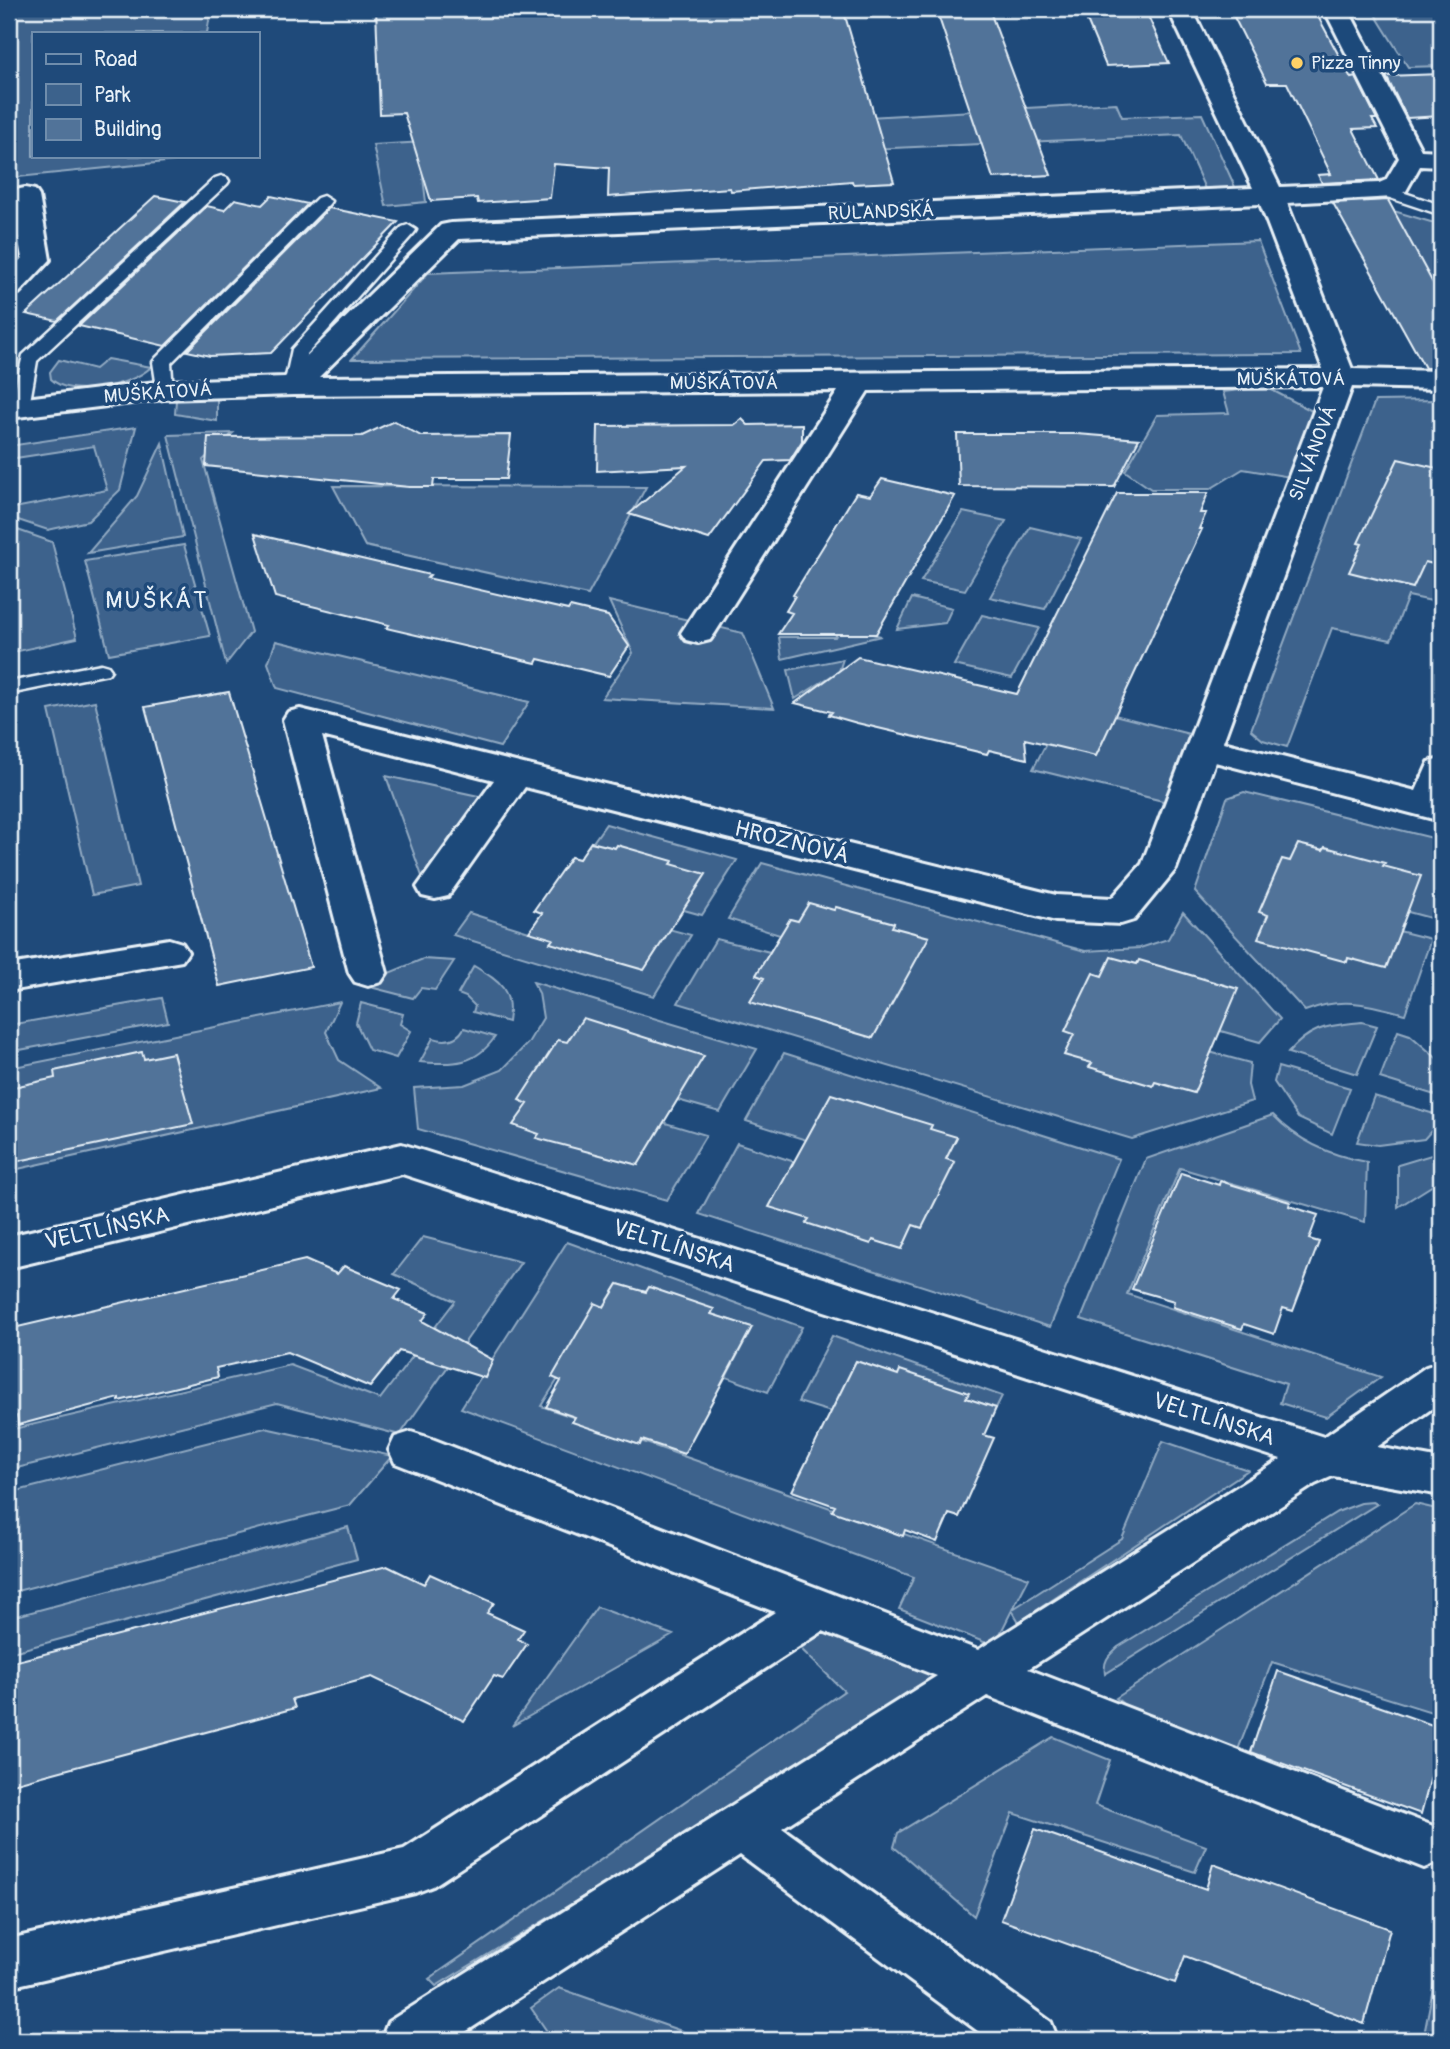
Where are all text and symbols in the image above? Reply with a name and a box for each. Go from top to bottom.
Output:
legend [32,32,259,158]
text: Road [94,46,138,73]
place label: Pizza Tinny [1311,51,1401,75]
marker: Pizza Tinny [1289,55,1305,71]
text: Park [94,82,131,109]
text: Building [94,116,161,143]
street label: RULANDSKÁ [827,198,935,226]
street label: MUŠKÁTOVÁ [1237,367,1345,391]
street label: MUŠKÁTOVÁ [670,371,778,395]
street label: MUŠKÁTOVÁ [103,377,213,409]
street label: SILVÁNOVÁ [1284,402,1342,504]
district label: MUŠKÁT [105,585,209,615]
street label: HROZNOVÁ [731,814,853,870]
street label: VELTLÍNSKA [42,1200,172,1256]
street label: VELTLÍNSKA [609,1213,739,1279]
street label: VELTLÍNSKA [1149,1386,1279,1452]

